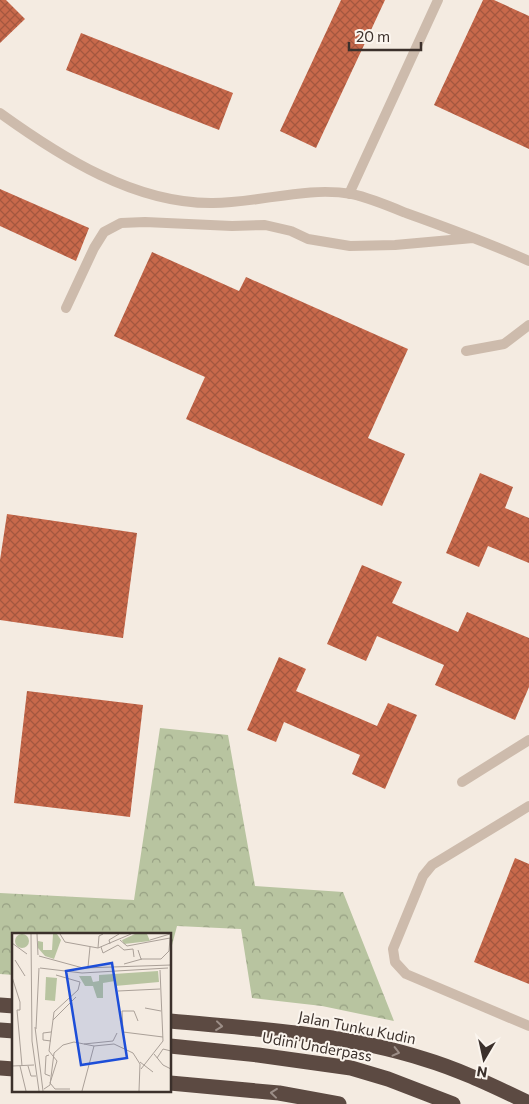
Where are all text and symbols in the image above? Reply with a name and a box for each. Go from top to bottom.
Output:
scale bar [349,20,422,52]
text: 20 m [356,27,390,45]
inset map [12,933,171,1092]
street label: Jalan Tunku Kudin [297,1007,418,1047]
one-way arrow [215,1020,223,1031]
street label: Udini Underpass [261,1027,374,1065]
north arrow [459,1034,509,1084]
one-way arrow [392,1046,400,1056]
text: N [475,1063,488,1082]
one-way arrow [270,1088,278,1099]

